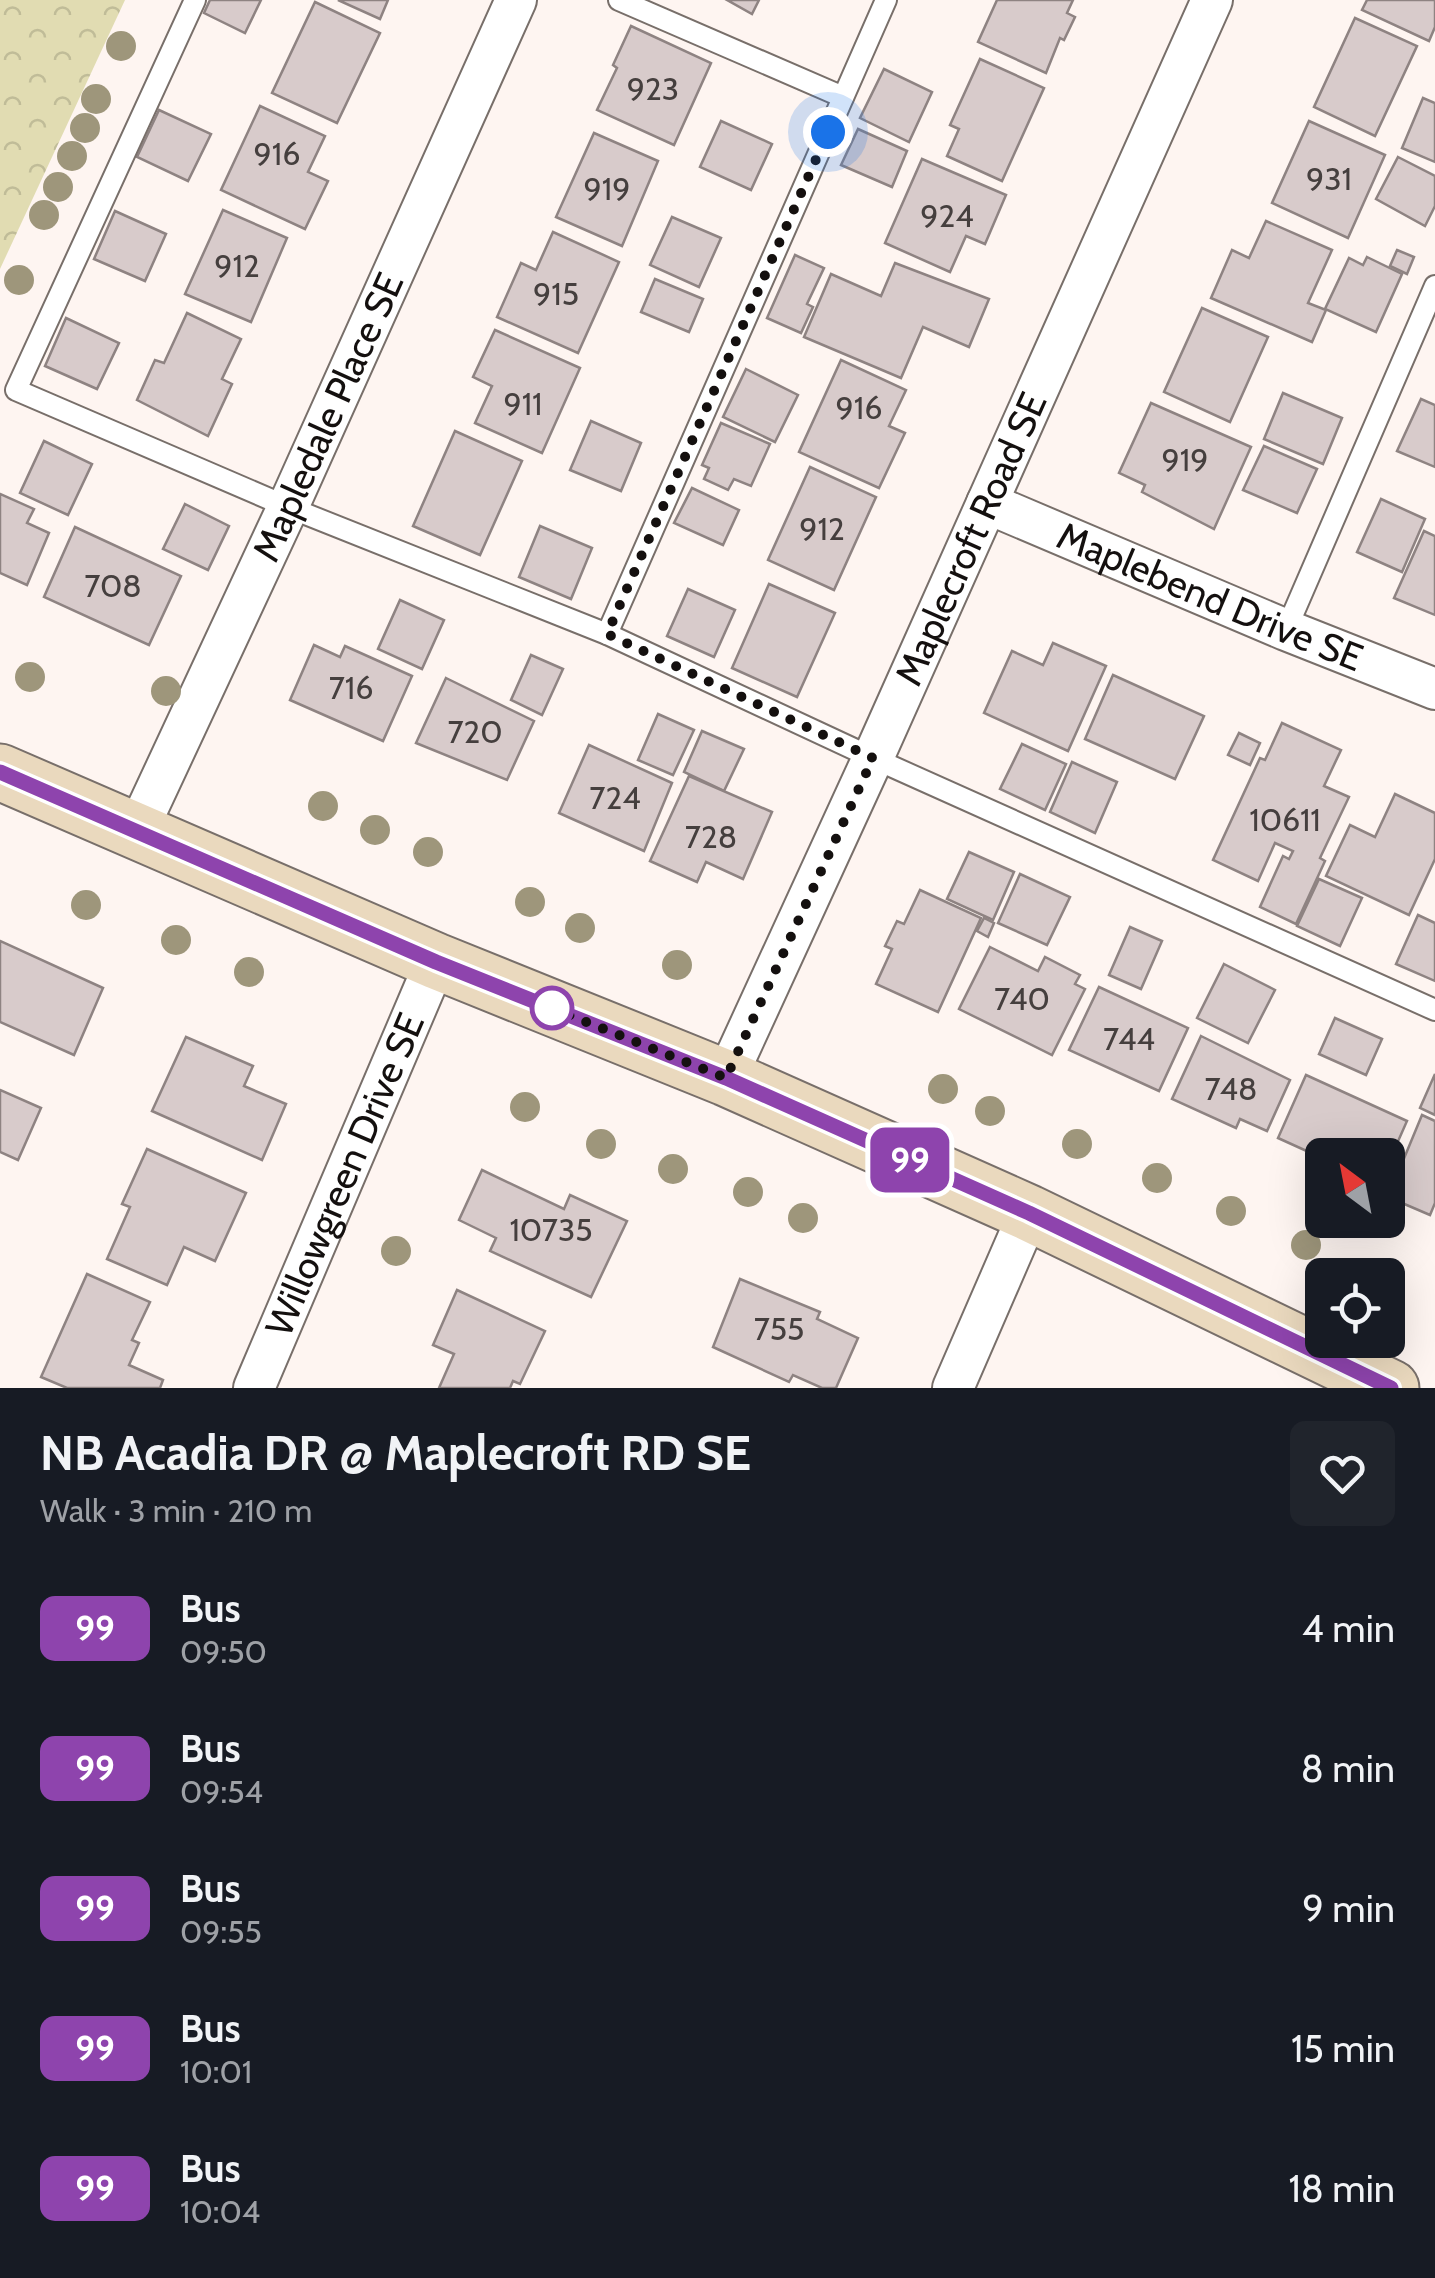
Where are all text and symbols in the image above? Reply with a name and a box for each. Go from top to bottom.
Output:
house number: 923 [627,69,679,108]
your location [803,107,853,157]
house number: 916 [254,134,300,173]
house number: 931 [1306,159,1352,198]
house number: 919 [584,169,630,208]
house number: 924 [920,196,974,235]
house number: 912 [214,246,260,285]
street label: Mapledale Place SE [242,265,413,569]
house number: 915 [533,274,579,313]
house number: 911 [503,384,543,423]
street label: Maplecroft Road SE [884,385,1056,693]
house number: 916 [836,388,882,427]
house number: 919 [1162,440,1208,479]
house number: 912 [799,509,845,548]
street label: Maplebend Drive SE [1050,512,1370,681]
house number: 708 [84,566,142,605]
house number: 716 [329,668,373,707]
house number: 720 [447,712,503,751]
house number: 724 [589,778,641,817]
house number: 10611 [1249,800,1321,839]
house number: 728 [685,817,737,856]
house number: 740 [994,979,1050,1018]
unlabelled marker [531,987,573,1029]
street label: Willowgreen Drive SE [255,1006,434,1343]
house number: 744 [1103,1019,1155,1058]
house number: 748 [1205,1069,1257,1108]
line badge: 99 [865,1128,955,1192]
north arrow [1305,1138,1405,1238]
map controls [1305,1138,1405,1358]
text: 99 [890,1139,930,1182]
house number: 10735 [509,1210,593,1249]
button: locate [1305,1258,1405,1358]
house number: 755 [754,1309,804,1348]
button: heart [1290,1421,1395,1526]
text: NB Acadia DR @ Maplecroft RD SE [40,1424,751,1482]
text: Walk · 3 min · 210 m [40,1491,312,1530]
text: Bus [180,1585,241,1632]
text: 4 min [1302,1605,1395,1652]
text: 99 [75,1607,115,1650]
text: 09:50 [180,1632,267,1671]
text: Bus [180,1725,241,1772]
text: 8 min [1301,1745,1395,1792]
text: 99 [75,1747,115,1790]
text: 09:54 [180,1772,263,1811]
text: Bus [180,1865,241,1912]
text: 9 min [1302,1885,1395,1932]
text: 99 [75,1887,115,1930]
text: 09:55 [180,1912,262,1951]
text: Bus [180,2005,241,2052]
text: 15 min [1291,2025,1395,2072]
text: 99 [75,2027,115,2070]
text: 10:01 [180,2052,252,2091]
text: Bus [180,2145,241,2192]
text: 18 min [1288,2165,1395,2212]
text: 99 [75,2167,115,2210]
text: 10:04 [180,2192,260,2231]

